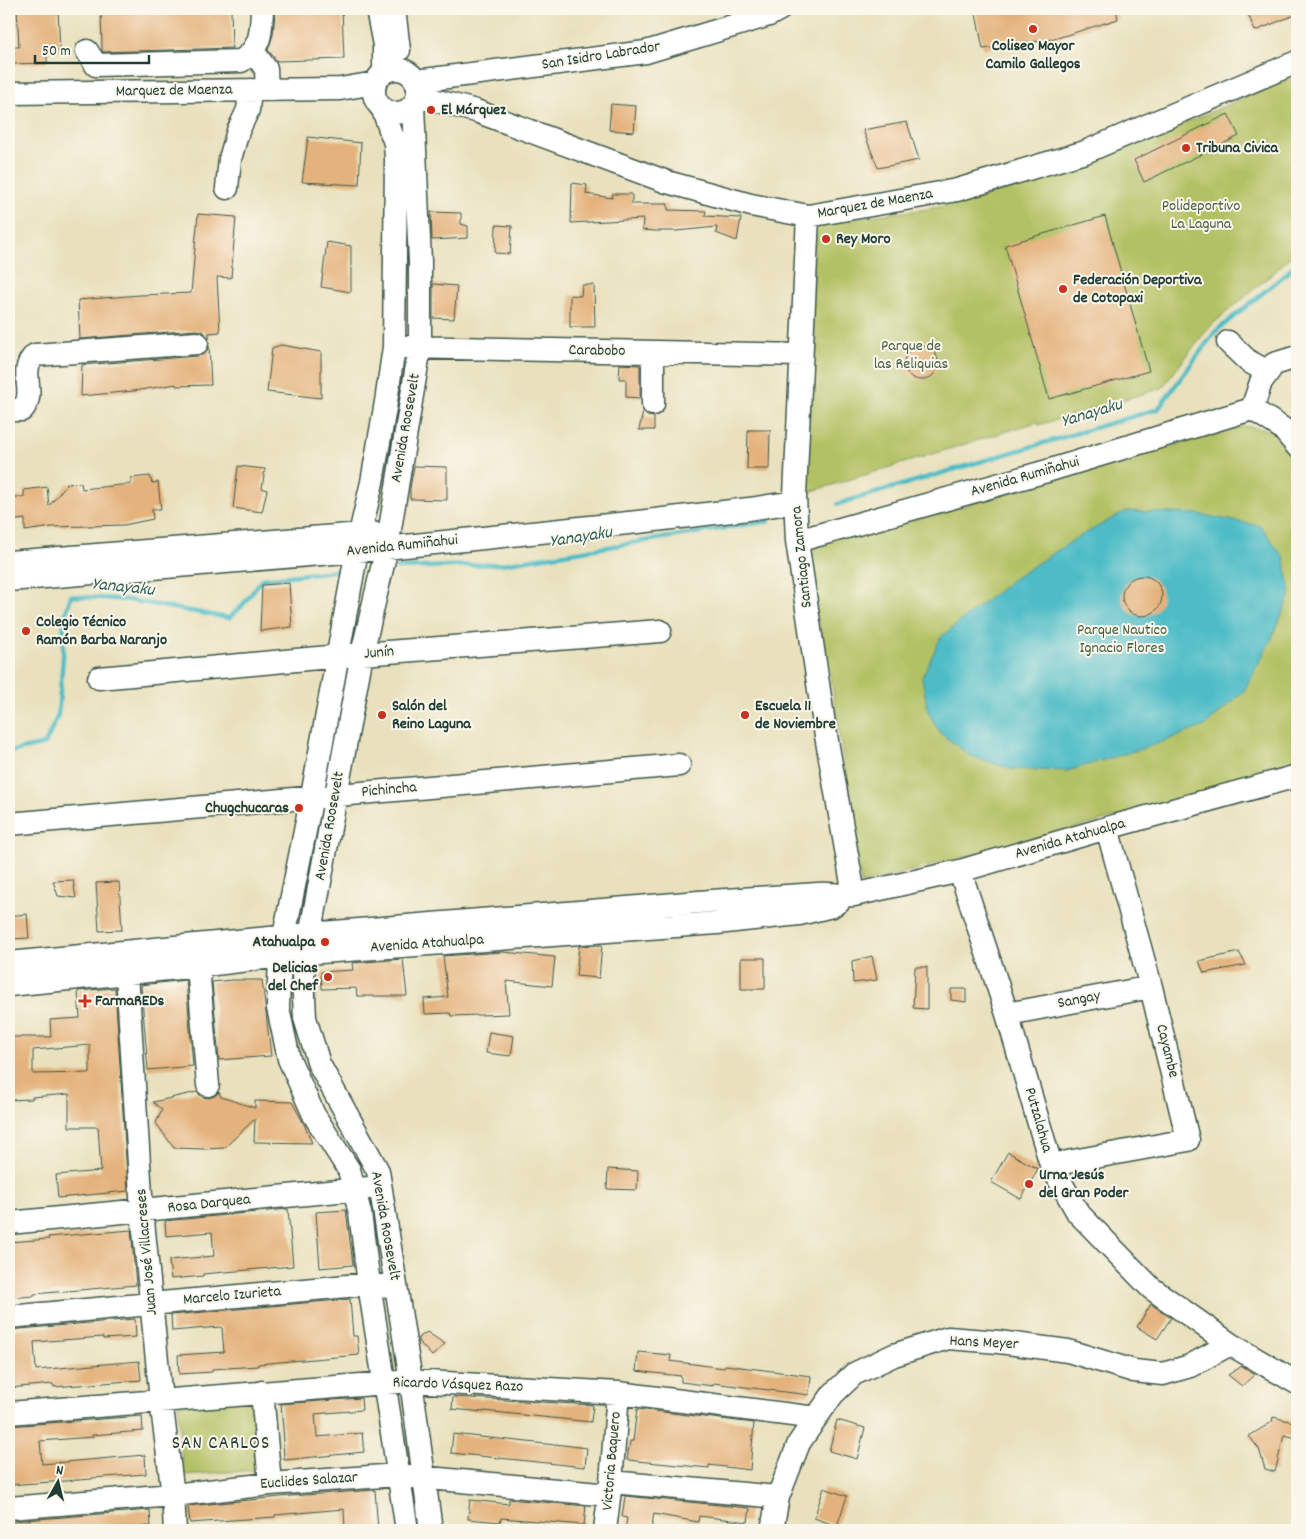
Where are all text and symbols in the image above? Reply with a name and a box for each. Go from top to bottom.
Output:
marker: Coliseo Mayor Camilo Gallegos [1027,23,1039,35]
scale bar [35,32,149,64]
street label: San Isidro Labrador [540,35,662,77]
place label: Coliseo Mayor Camilo Gallegos [985,35,1081,76]
text: 50 m [42,41,71,63]
street label: Marquez de Maenza [115,78,233,104]
place label: El Márquez [441,99,507,122]
marker: El Márquez [425,104,437,116]
place label: Tribuna Civica [1196,137,1280,160]
marker: Tribuna Civica [1180,142,1192,154]
street label: Marquez de Maenza [816,182,935,225]
park label: Polideportivo La Laguna [1162,195,1240,236]
place label: Rey Moro [836,228,891,251]
marker: Rey Moro [820,233,832,245]
place label: Federación Deportiva de Cotopaxi [1073,269,1203,310]
marker: Federación Deportiva de Cotopaxi [1057,283,1069,295]
park label: Parque de las Reliquias [874,335,948,376]
street label: Carabobo [568,339,626,363]
street label: Avenida Roosevelt [385,371,427,484]
water label: Yanayaku [1058,393,1127,435]
street label: Avenida Rumiñahui [968,450,1082,504]
street label: Santiago Zamora [785,504,819,609]
water label: Yanayaku [548,521,615,555]
street label: Avenida Rumiñahui [345,529,459,563]
water label: Yanayaku [91,572,157,604]
place label: Colegio Técnico Ramón Barba Naranjo [36,611,167,652]
park label: Parque Nautico Ignacio Flores [1077,619,1167,660]
marker: Colegio Técnico Ramón Barba Naranjo [20,625,32,637]
street label: Junín [363,640,395,666]
place label: Salón del Reino Laguna [392,695,472,736]
place label: Escuela 11 de Noviembre [755,695,836,736]
marker: Salón del Reino Laguna [376,709,388,721]
marker: Escuela 11 de Noviembre [739,709,751,721]
street label: Avenida Roosevelt [309,769,351,882]
street label: Pichincha [360,776,418,804]
place label: Chugchucaras [205,797,289,820]
marker: Chugchucaras [293,802,305,814]
street label: Avenida Atahualpa [1012,812,1128,866]
street label: Avenida Atahualpa [369,929,485,959]
place label: Atahualpa [252,931,316,954]
marker: Atahualpa [319,936,331,948]
place label: Delicias del Chef [268,957,319,998]
marker: Delicias del Chef [322,971,334,983]
street label: Sangay [1056,985,1103,1015]
place label: FarmaREDs [95,990,164,1013]
marker: FarmaREDs [79,995,91,1007]
street label: Cayambe [1149,1022,1185,1080]
street label: Putzalahua [1018,1085,1058,1156]
place label: Urna Jesús del Gran Poder [1039,1164,1130,1205]
street label: Avenida Roosevelt [364,1170,406,1283]
marker: Urna Jesús del Gran Poder [1023,1178,1035,1190]
street label: Juan José Villacreses [130,1187,164,1316]
street label: Rosa Darquea [166,1188,252,1220]
street label: Marcelo Izurieta [182,1280,282,1312]
street label: Hans Meyer [949,1330,1019,1356]
street label: Ricardo Vásquez Razo [392,1371,524,1399]
street label: Victoria Baquero [596,1411,628,1511]
district label: SAN CARLOS [172,1431,270,1458]
north arrow [32,1456,82,1506]
text: N [55,1461,64,1482]
street label: Euclides Salazar [259,1466,359,1496]

